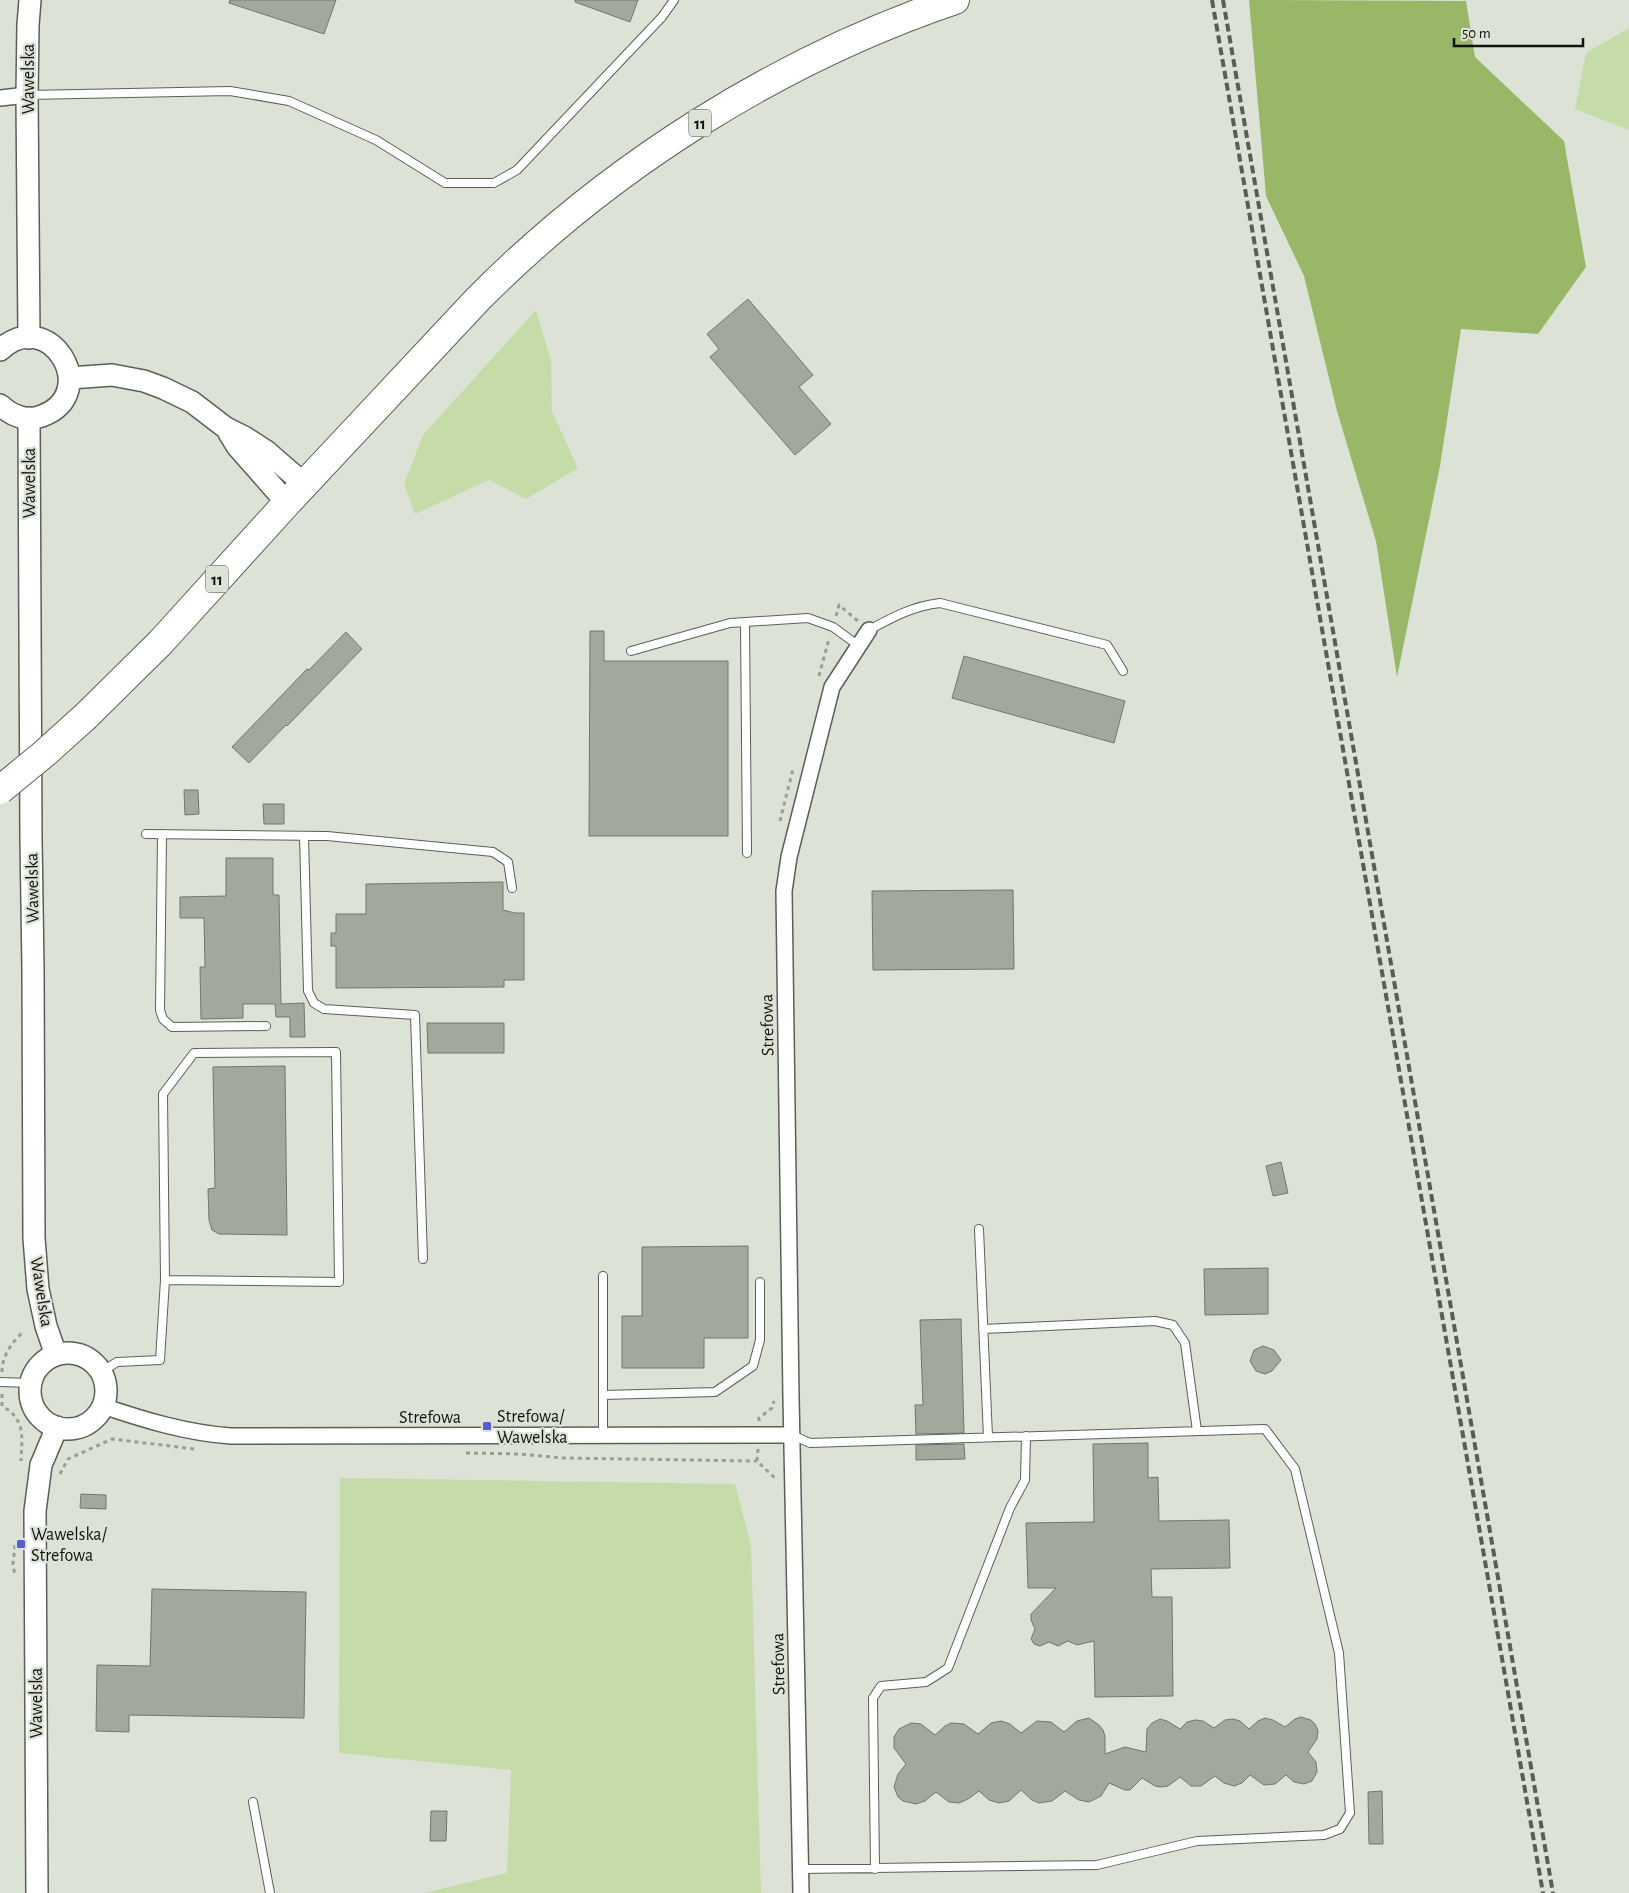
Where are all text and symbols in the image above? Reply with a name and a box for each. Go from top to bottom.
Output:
scale bar [1454,15,1583,47]
text: 50 m [1462,26,1491,41]
street label: Wawelska [20,44,38,114]
road number: 11 [689,110,711,136]
street label: Wawelska [21,448,39,518]
road number: 11 [206,566,228,592]
street label: Wawelska [23,853,43,923]
street label: Strefowa [758,994,778,1056]
street label: Wawelska [27,1256,55,1328]
place label: Strefowa/ Wawelska [497,1408,568,1447]
street label: Strefowa [399,1409,461,1427]
marker: Strefowa/ Wawelska [481,1420,493,1432]
place label: Wawelska/ Strefowa [31,1526,108,1565]
marker: Wawelska/ Strefowa [15,1538,27,1550]
street label: Strefowa [769,1633,789,1695]
street label: Wawelska [28,1668,46,1738]

